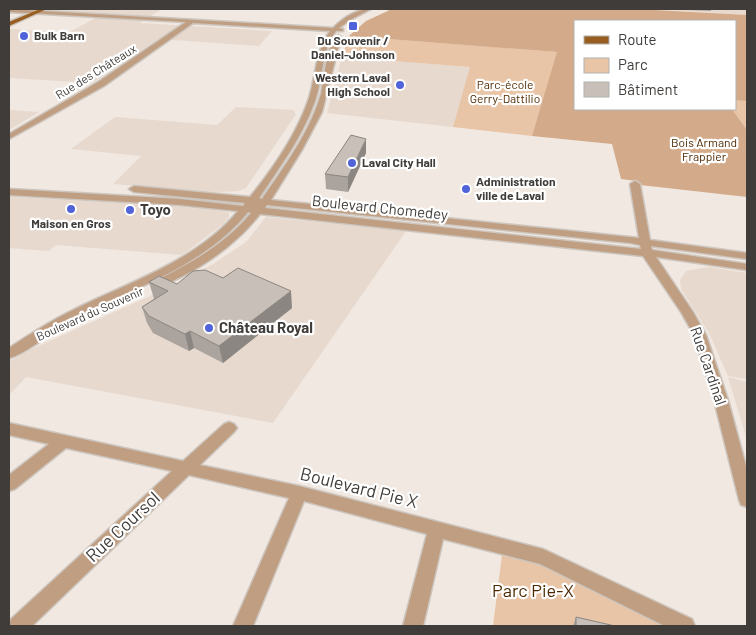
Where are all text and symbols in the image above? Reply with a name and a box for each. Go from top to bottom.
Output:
marker: Du Souvenir / Daniel-Johnson [347,20,359,32]
legend [574,20,736,110]
place label: Bulk Barn [34,28,85,42]
marker: Bulk Barn [18,30,30,42]
text: Route [618,30,657,48]
place label: Du Souvenir / Daniel-Johnson [311,33,395,61]
street label: Rue des Châteaux [53,41,139,102]
text: Parc [618,55,648,73]
place label: Western Laval High School [315,70,390,98]
park label: Parc-école Gerry-Dattilio [470,77,540,105]
marker: Western Laval High School [394,79,406,91]
text: Bâtiment [618,80,678,98]
park label: Bois Armand Frappier [671,135,737,163]
place label: Laval City Hall [362,155,436,169]
marker: Laval City Hall [346,157,358,169]
place label: Administration ville de Laval [476,174,556,202]
marker: Administration ville de Laval [460,183,472,195]
street label: Boulevard Chomedey [311,191,449,223]
place label: Toyo [140,200,171,218]
marker: Maison en Gros [65,203,77,215]
marker: Toyo [124,204,136,216]
place label: Maison en Gros [31,216,111,230]
street label: Boulevard du Souvenir [34,283,146,343]
place label: Château Royal [219,318,313,336]
marker: Château Royal [203,322,215,334]
street label: Rue Cardinal [687,324,731,407]
street label: Boulevard Pie X [298,462,420,512]
street label: Rue Coursol [81,486,164,566]
park label: Parc Pie-X [492,579,574,601]

